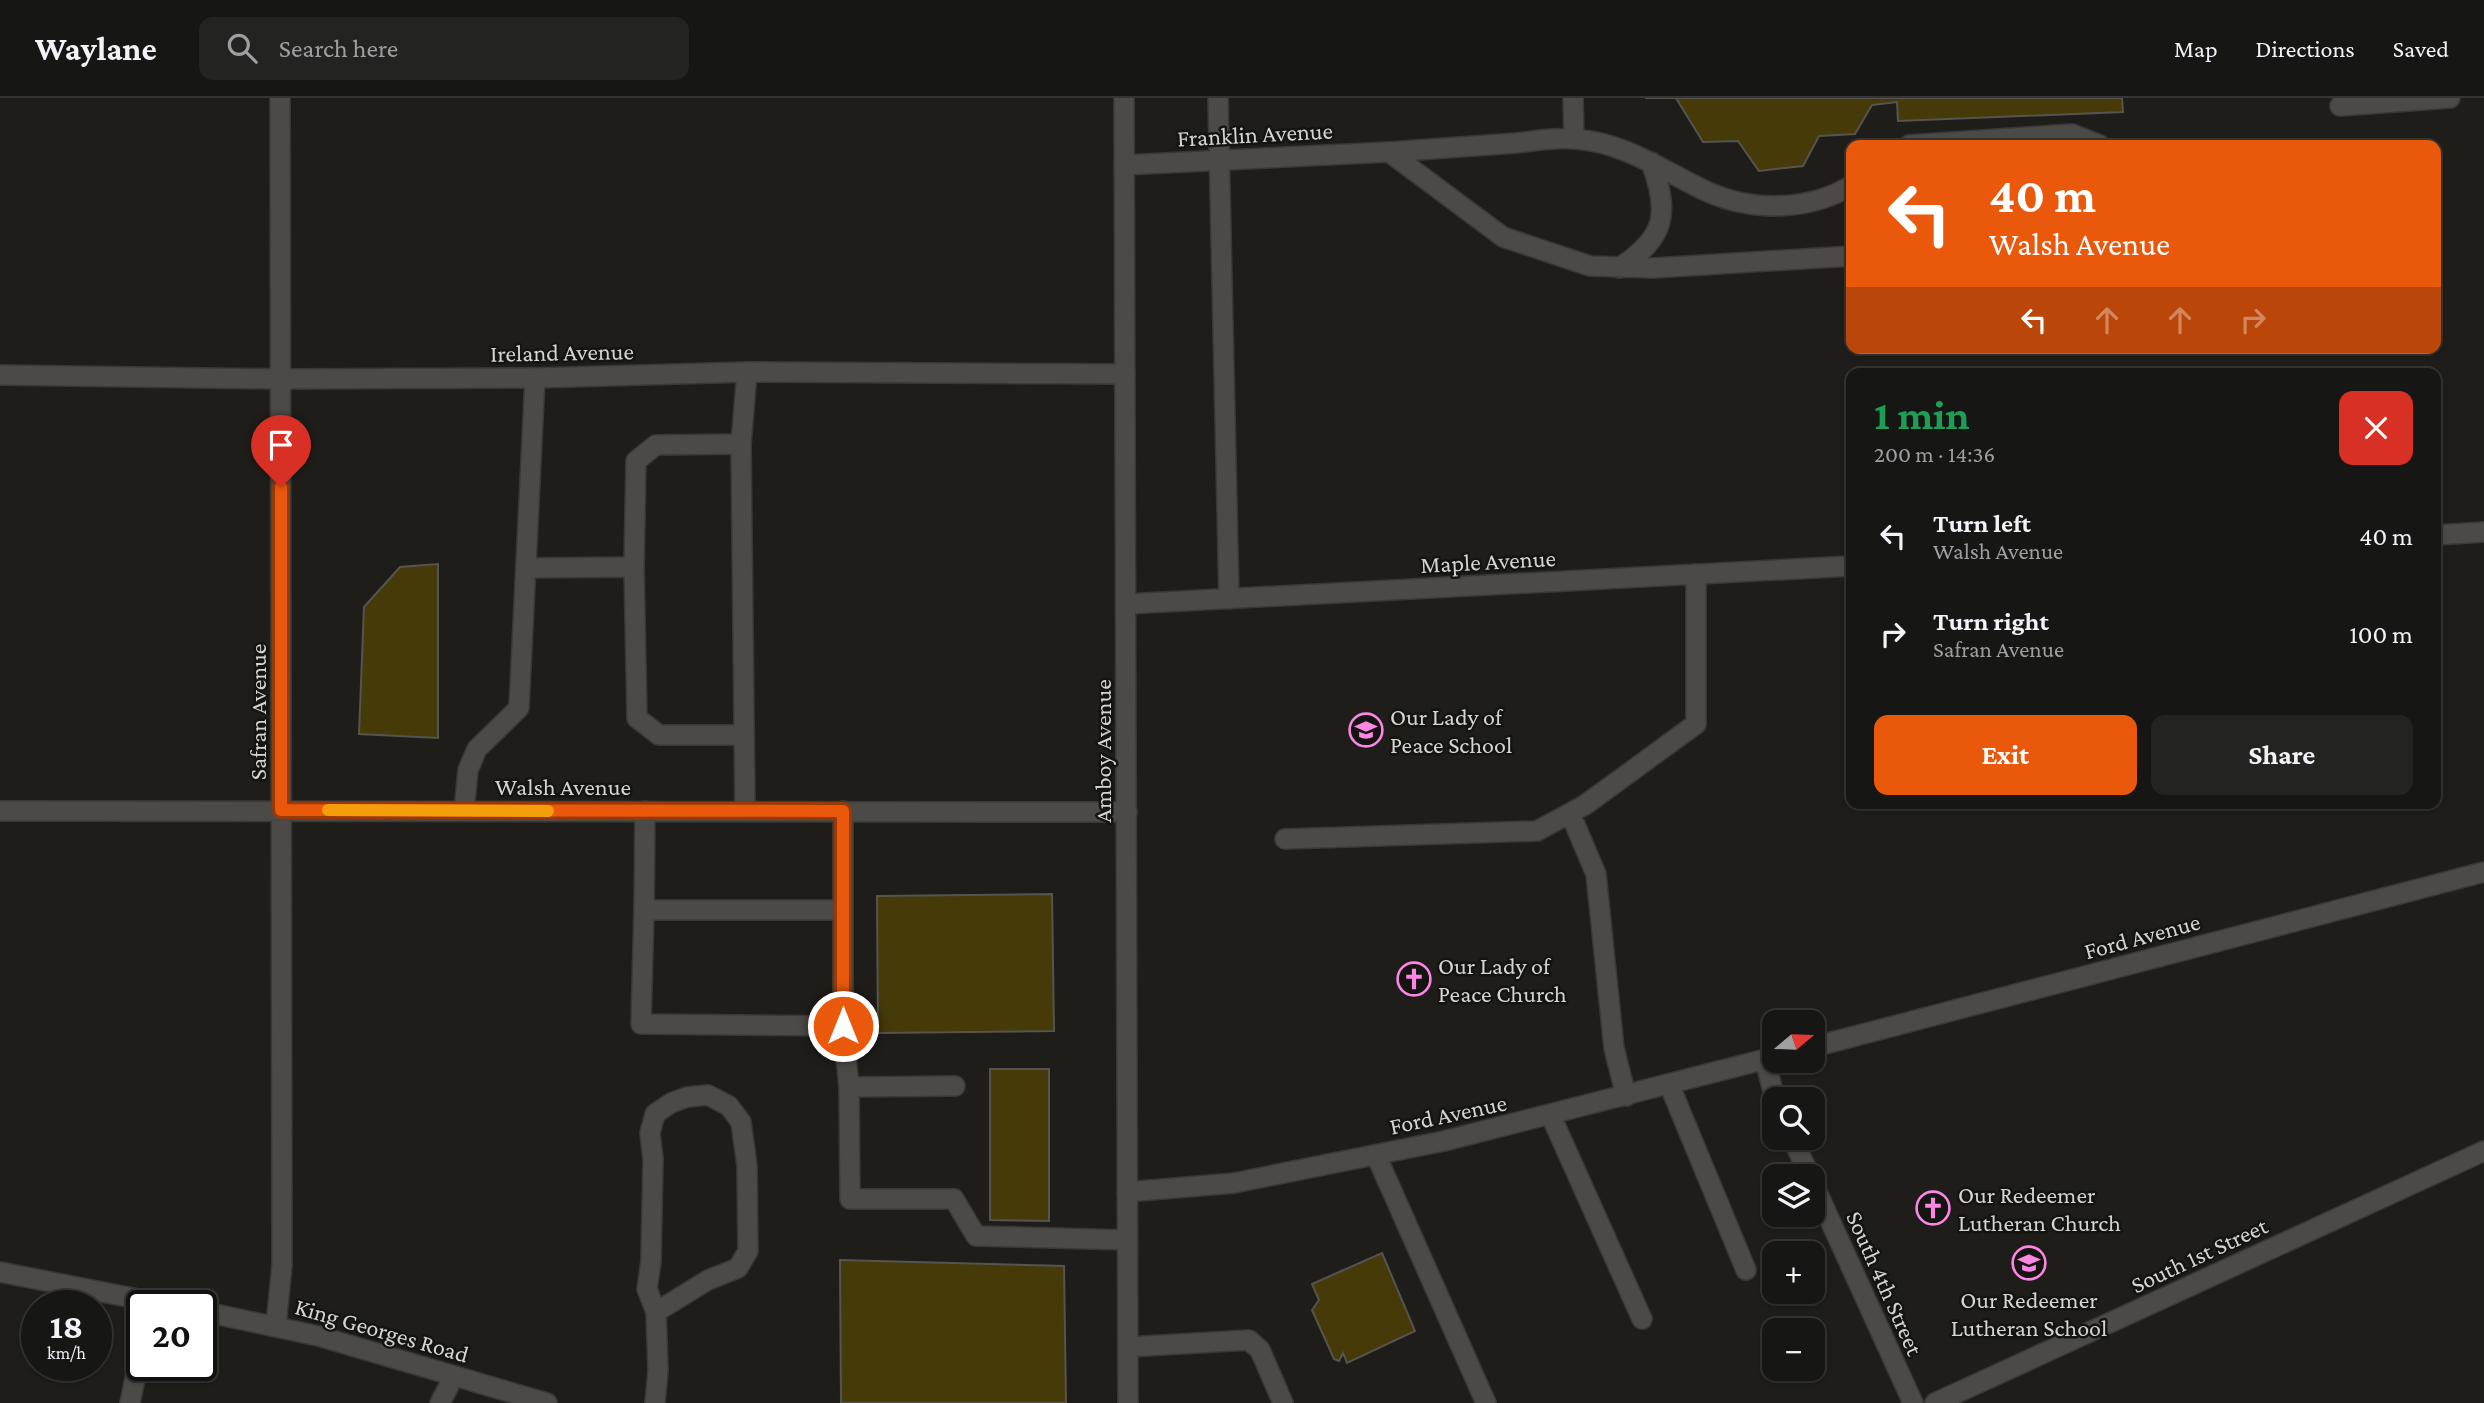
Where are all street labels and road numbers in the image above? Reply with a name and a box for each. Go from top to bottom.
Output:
street label: Franklin Avenue [1176,116,1334,152]
street label: Ireland Avenue [490,337,634,367]
street label: Maple Avenue [1420,544,1556,578]
street label: Safran Avenue [244,644,271,780]
street label: Amboy Avenue [1089,679,1116,823]
street label: Walsh Avenue [495,773,631,800]
street label: Ford Avenue [2081,908,2203,964]
street label: Ford Avenue [1387,1088,1509,1140]
street label: South 4th Street [1841,1207,1929,1360]
street label: South 1st Street [2127,1211,2272,1298]
street label: King Georges Road [292,1292,472,1368]

